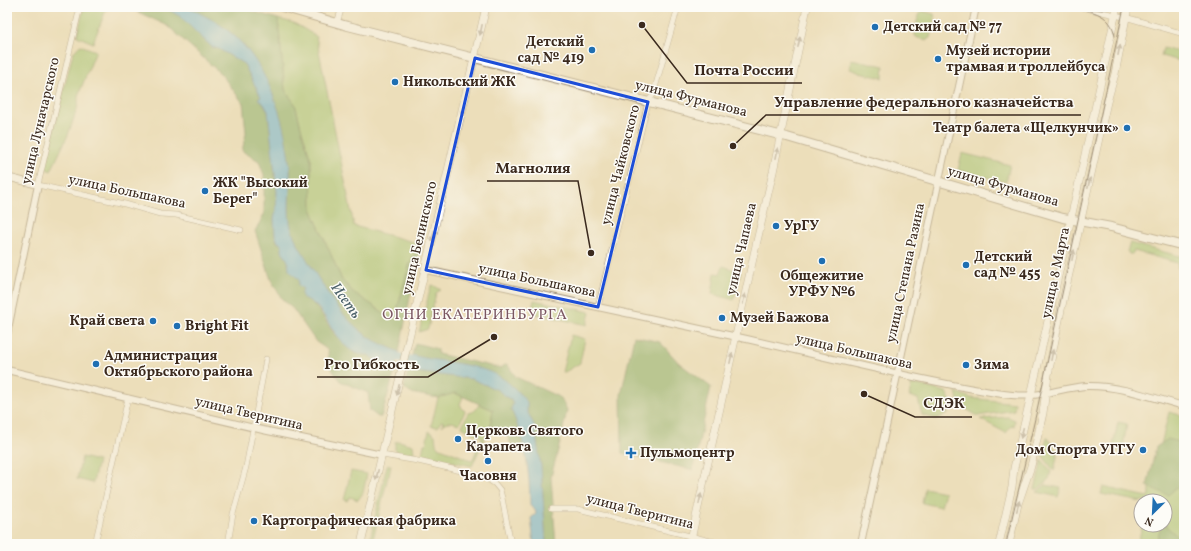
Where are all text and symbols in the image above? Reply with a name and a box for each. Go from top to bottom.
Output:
place label: Детский сад № 77 [883,18,1002,37]
marker: Детский сад № 77 [870,22,880,32]
one-way arrow [478,24,484,36]
place label: Детский сад № 419 [517,33,584,68]
one-way arrow [797,36,803,48]
place label: Музей истории трамвая и троллейбуса [946,42,1106,77]
one-way arrow [1117,44,1123,56]
marker: Детский сад № 419 [587,45,597,55]
marker: Музей истории трамвая и троллейбуса [933,54,943,64]
street label: улица Луначарского [17,56,65,186]
callout: Почта России [687,56,802,83]
text: Почта России [694,61,794,82]
place label: Никольский ЖК [403,73,516,92]
street label: улица Фурманова [633,76,749,122]
marker: Никольский ЖК [390,77,400,87]
callout: Управление федерального казначейства [766,88,1081,115]
text: Управление федерального казначейства [774,93,1074,114]
street label: улица Чайковского [597,103,645,227]
one-way arrow [460,104,466,116]
place label: Театр балета «Щелкунчик» [933,119,1119,138]
marker: Театр балета «Щелкунчик» [1122,123,1132,133]
one-way arrow [774,147,780,160]
callout: Магнолия [487,154,578,181]
text: Магнолия [495,159,571,180]
street label: улица Фурманова [945,162,1061,212]
street label: улица Большакова [66,170,188,214]
place label: ЖК "Высокий Берег" [213,174,308,209]
one-way arrow [1086,176,1092,188]
street label: улица Белинского [398,179,442,297]
marker: ЖК "Высокий Берег" [200,186,210,196]
street label: улица Чапаева [722,201,762,297]
street label: улица Степана Разина [882,201,930,345]
place label: УрГУ [784,217,819,236]
marker: УрГУ [771,221,781,231]
street label: улица 8 Марта [1037,225,1075,321]
one-way arrow [430,230,436,242]
place label: Детский сад № 455 [974,248,1041,283]
one-way arrow [1071,249,1077,261]
marker: Общежитие УРФУ №6 [817,256,827,266]
street label: улица Большакова [476,259,598,303]
marker: Детский сад № 455 [961,260,971,270]
place label: Общежитие УРФУ №6 [780,267,864,302]
water label: Исеть [325,279,365,323]
one-way arrow [742,293,748,305]
district label: ОГНИ ЕКАТЕРИНБУРГА [382,305,568,326]
place label: Музей Бажова [730,309,830,328]
place label: Край света [70,312,145,331]
marker: Музей Бажова [717,313,727,323]
marker: Край света [148,316,158,326]
place label: Bright Fit [185,317,249,336]
marker: Bright Fit [172,321,182,331]
street label: улица Большакова [794,329,914,375]
place label: Администрация Октябрьского района [104,347,253,382]
one-way arrow [1050,349,1056,361]
callout: Pro Гибкость [317,350,428,377]
one-way arrow [729,352,735,364]
text: Pro Гибкость [324,355,420,376]
place label: Зима [974,356,1010,375]
marker: Администрация Октябрьского района [91,359,101,369]
marker: Зима [961,360,971,370]
one-way arrow [394,384,400,396]
callout: СДЭК [915,390,972,417]
street label: улица Тверитина [193,392,305,436]
text: СДЭК [923,394,965,415]
place label: Церковь Святого Карапета [466,422,583,457]
one-way arrow [1019,428,1025,440]
marker: Церковь Святого Карапета [453,434,463,444]
place label: Дом Спорта УГГУ [1015,441,1135,460]
place label: Пульмоцентр [640,444,735,463]
marker: Дом Спорта УГГУ [1138,445,1148,455]
marker: Пульмоцентр [625,447,637,459]
marker: Часовня [483,456,493,466]
place label: Часовня [459,467,517,486]
one-way arrow [374,469,380,481]
street label: улица Тверитина [584,489,696,535]
one-way arrow [698,493,704,505]
north arrow [1133,493,1173,533]
one-way arrow [1015,500,1021,512]
place label: Картографическая фабрика [262,512,456,531]
text: N [1143,512,1156,529]
marker: Картографическая фабрика [249,516,259,526]

